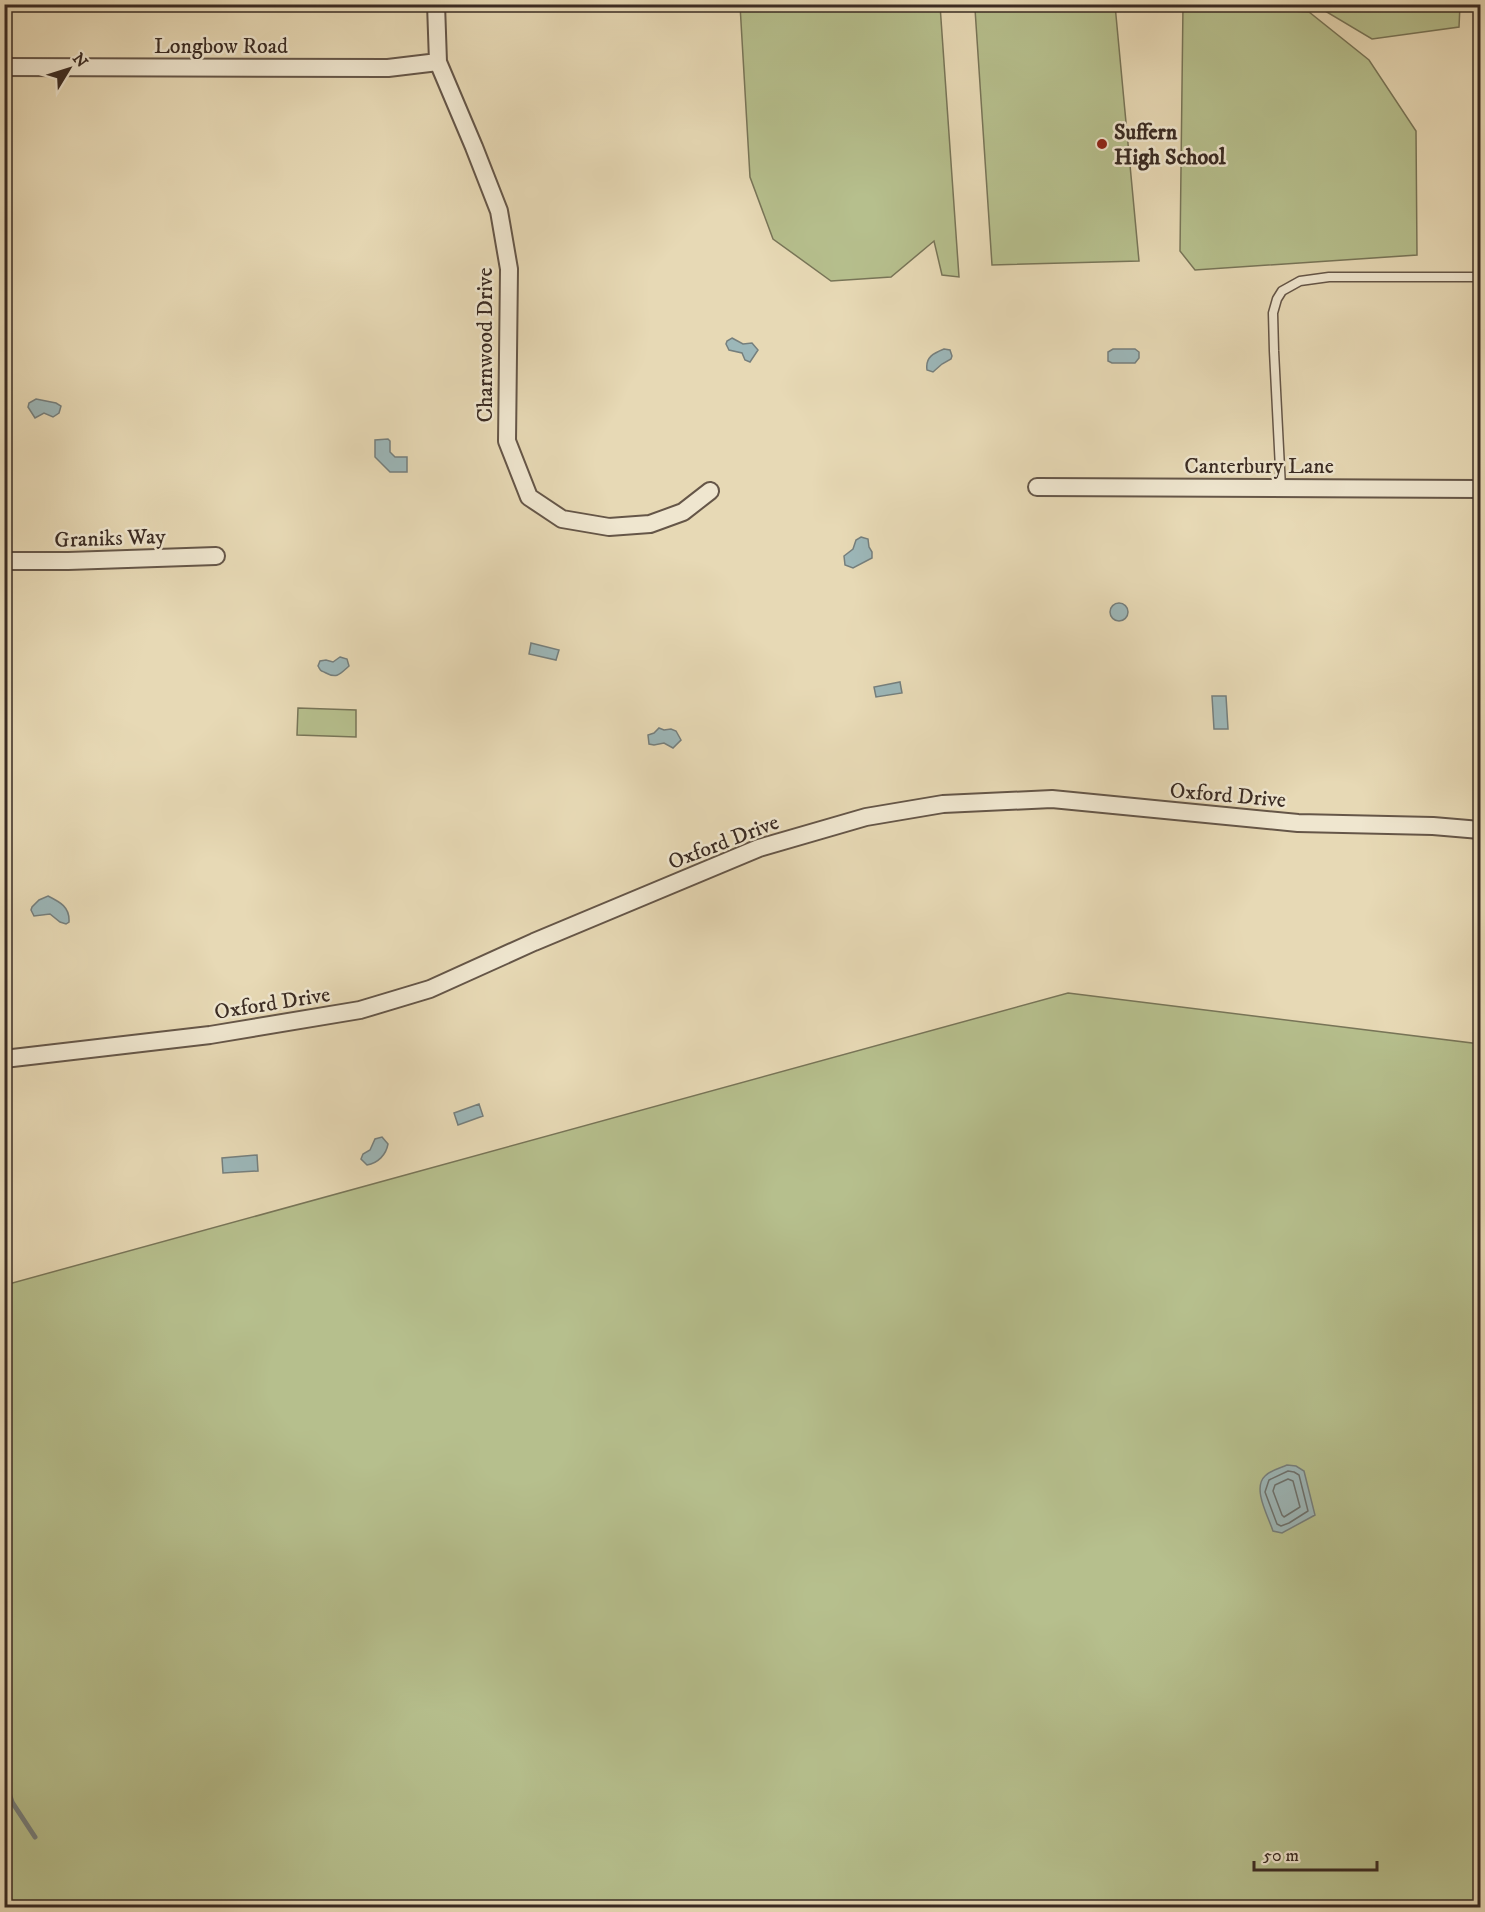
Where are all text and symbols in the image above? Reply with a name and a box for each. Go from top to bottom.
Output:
street label: Longbow Road [154,33,288,60]
north arrow [39,39,99,99]
text: N [68,49,92,72]
place label: Suffern High School [1114,119,1226,171]
marker: Suffern High School [1095,137,1109,151]
street label: Charnwood Drive [472,267,499,423]
street label: Canterbury Lane [1184,453,1334,480]
street label: Graniks Way [54,523,167,554]
street label: Oxford Drive [1169,777,1287,814]
street label: Oxford Drive [664,809,783,876]
street label: Oxford Drive [212,981,332,1026]
scale bar [1254,1834,1377,1872]
text: 50 m [1263,1845,1299,1867]

